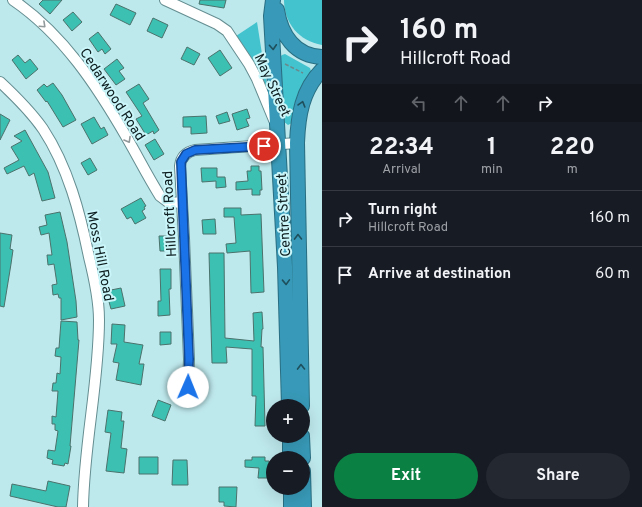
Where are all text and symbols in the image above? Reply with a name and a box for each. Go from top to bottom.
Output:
text: 160 m [400,13,478,49]
icon: right [334,16,386,68]
one-way arrow [38,20,46,27]
one-way arrow [268,44,277,50]
street label: Cedarwood Road [75,45,148,144]
text: Hillcroft Road [400,48,511,71]
street label: May Street [250,51,294,120]
icon: left [408,92,430,114]
icon: ahead [450,92,472,114]
icon: ahead [492,92,514,114]
icon: right [534,92,556,114]
one-way arrow [297,101,306,108]
pin [247,129,281,163]
text: 22:34 [369,133,434,163]
text: 1 [487,133,497,163]
text: 220 [550,133,595,163]
icon: arrive [253,135,275,157]
one-way arrow [123,136,130,143]
text: Arrival [382,162,421,178]
text: min [481,162,503,178]
text: m [567,162,578,178]
street label: Hillcroft Road [160,170,181,257]
street label: Centre Street [274,173,295,257]
text: Turn right [368,201,437,220]
icon: right [334,208,356,230]
text: 160 m [590,209,630,228]
street label: Moss Hill Road [82,210,117,303]
text: Hillcroft Road [368,220,448,236]
one-way arrow [294,234,302,240]
icon: arrive [334,264,356,286]
text: Arrive at destination [368,265,511,284]
text: 60 m [595,265,630,284]
one-way arrow [282,279,290,285]
one-way arrow [297,364,305,370]
position arrow [167,366,209,408]
map controls [266,399,310,495]
button: + [266,399,310,443]
button: − [266,451,310,495]
button: Exit [334,453,478,499]
button: Share [486,453,630,499]

